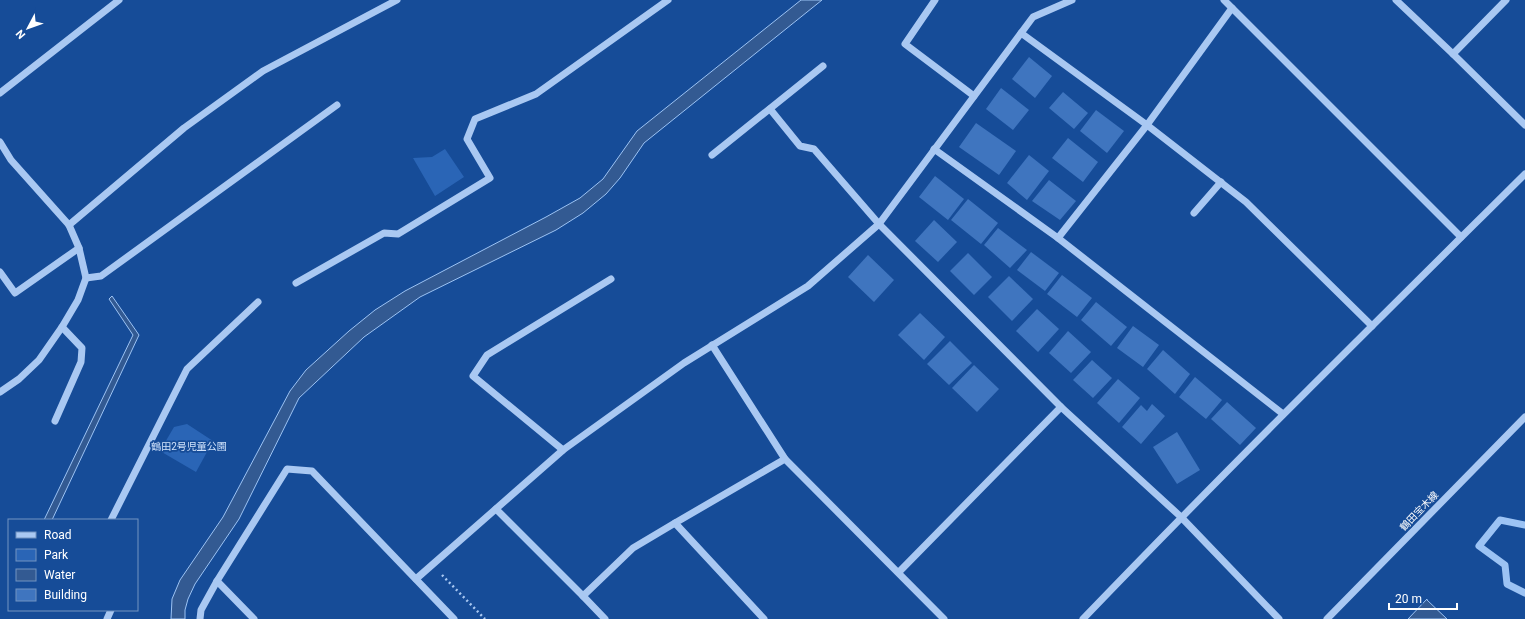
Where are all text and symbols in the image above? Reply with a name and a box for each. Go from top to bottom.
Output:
north arrow [8,8,48,48]
text: N [13,27,28,41]
park label: 鶴田2号児童公園 [151,441,227,452]
street label: 鶴田宝木線 [1398,489,1440,533]
legend [8,519,138,611]
text: Road [44,528,72,542]
text: Park [44,548,69,562]
text: Water [44,568,75,582]
scale bar [1389,585,1457,611]
text: Building [44,588,87,602]
text: 20 m [1395,592,1422,606]

